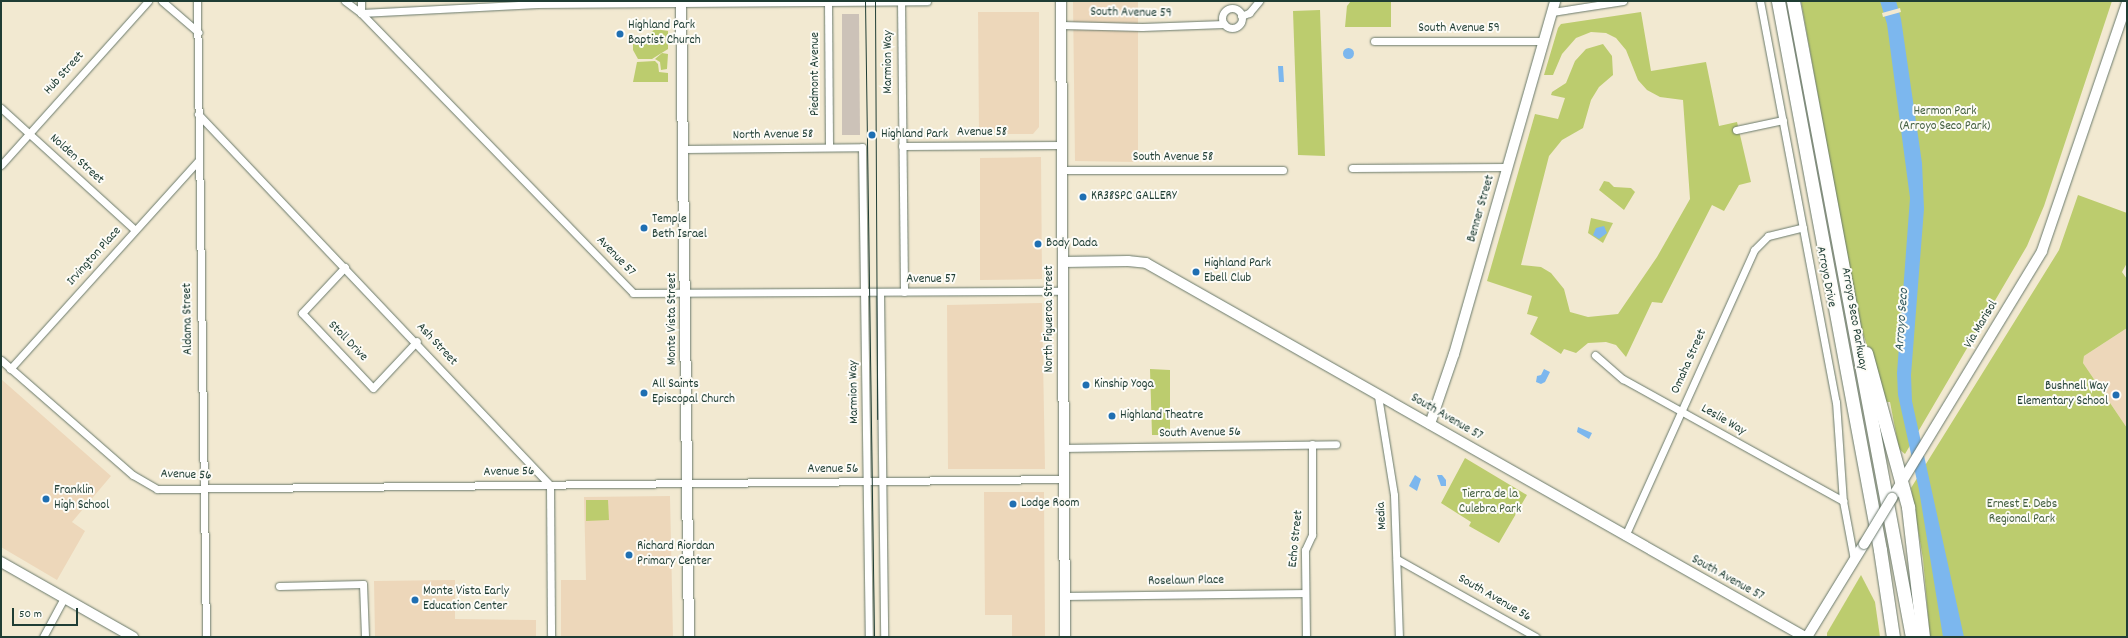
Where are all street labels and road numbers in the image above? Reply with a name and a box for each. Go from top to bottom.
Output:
street label: South Avenue 59 [1090,5,1172,23]
street label: South Avenue 59 [1418,21,1500,37]
street label: Marmion Way [881,30,897,94]
street label: Piedmont Avenue [808,32,824,116]
street label: Hub Street [42,49,88,99]
street label: Avenue 58 [957,125,1007,141]
street label: North Avenue 58 [733,127,813,145]
street label: Nolden Street [46,132,106,188]
street label: South Avenue 58 [1133,150,1213,166]
street label: Benner Street [1465,174,1499,244]
street label: Irvington Place [64,224,126,290]
street label: Avenue 57 [592,234,638,280]
street label: Arroyo Drive [1811,245,1839,309]
street label: North Figueroa Street [1042,265,1058,373]
street label: Arroyo Seco Parkway [1836,266,1870,372]
street label: Avenue 57 [906,272,956,288]
street label: Monte Vista Street [665,273,681,365]
street label: Aldama Street [181,283,197,355]
street label: Via Marisol [1962,298,2002,352]
street label: Stoll Drive [324,318,370,366]
street label: Ash Street [412,320,460,370]
street label: Omaha Street [1669,327,1711,397]
street label: Marmion Way [847,360,863,424]
street label: South Avenue 57 [1407,391,1485,445]
street label: Leslie Way [1698,402,1748,440]
street label: South Avenue 56 [1159,425,1241,443]
street label: Avenue 56 [808,462,858,478]
street label: Avenue 56 [483,465,535,481]
street label: Avenue 56 [160,467,212,485]
street label: Media [1374,502,1392,530]
street label: Echo Street [1286,510,1308,568]
street label: South Avenue 57 [1688,553,1766,605]
street label: South Avenue 56 [1455,572,1533,626]
street label: Roselawn Place [1148,574,1224,590]

